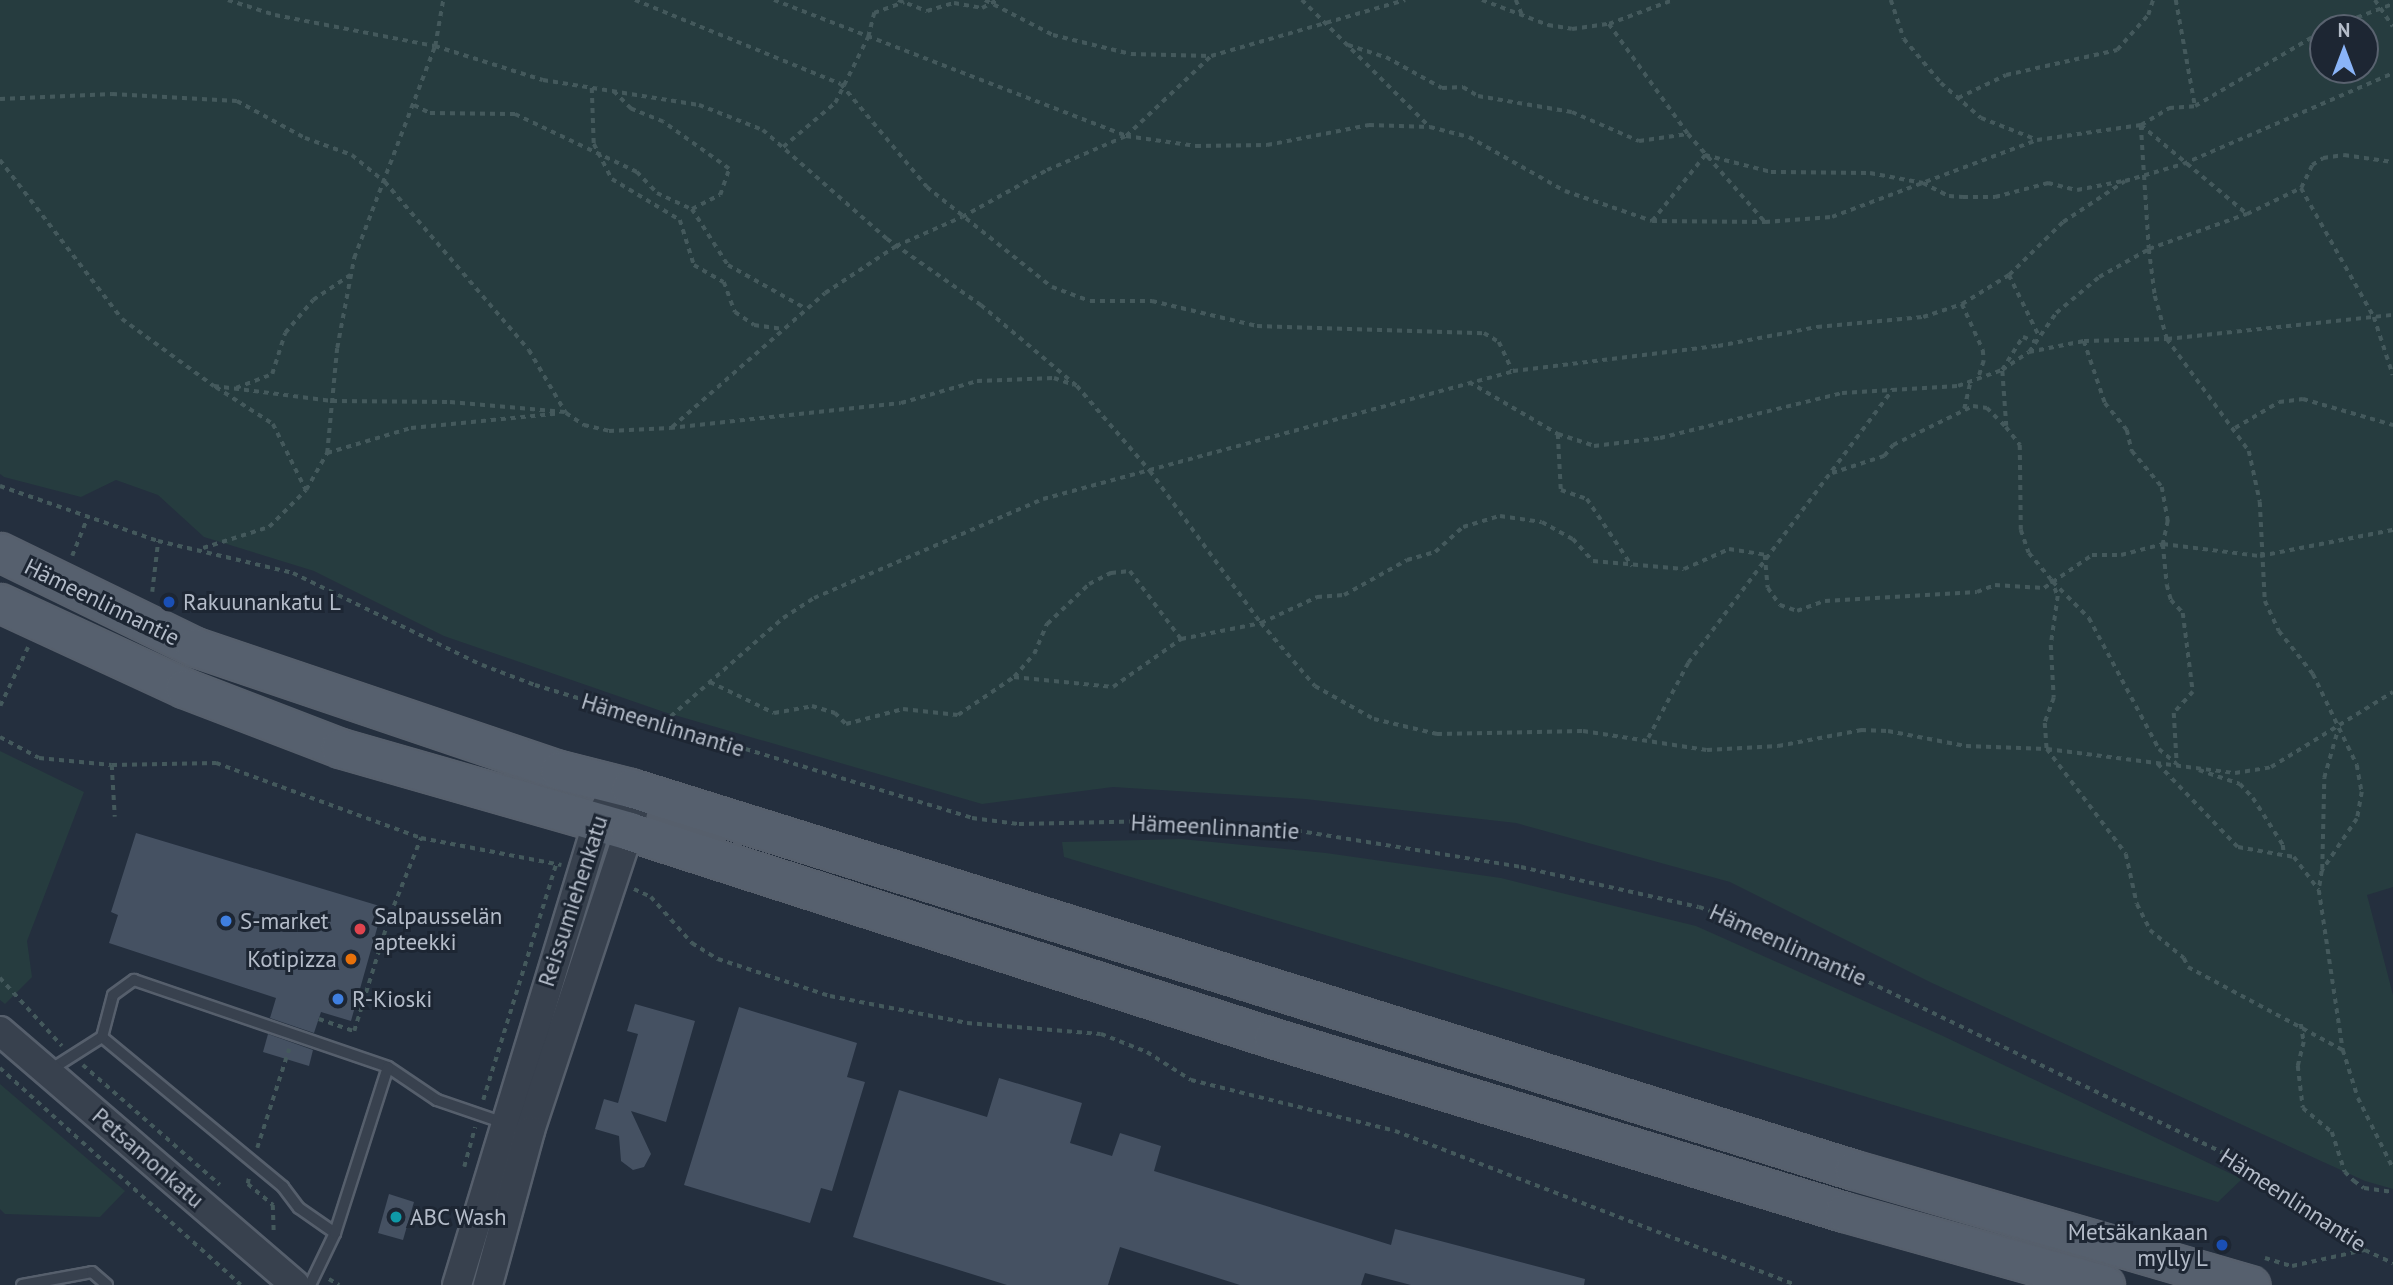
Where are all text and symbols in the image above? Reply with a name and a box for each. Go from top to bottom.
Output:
north arrow [2309,14,2379,84]
text: N [2338,18,2350,42]
street label: Hämeenlinnantie [20,553,184,651]
place label: Rakuunankatu L [183,588,341,616]
marker: Rakuunankatu L [161,594,177,610]
street label: Hämeenlinnantie [578,687,748,763]
street label: Hämeenlinnantie [1130,809,1300,845]
street label: Reissumiehenkatu [532,812,614,990]
street label: Hämeenlinnantie [1705,898,1871,992]
place label: Salpausselän apteekki [374,902,502,956]
place label: S-market [240,907,329,935]
marker: S-market [218,913,234,929]
marker: Salpausselän apteekki [352,921,368,937]
place label: Kotipizza [247,945,337,973]
marker: Kotipizza [343,951,359,967]
place label: R-Kioski [352,985,432,1013]
marker: R-Kioski [330,991,346,1007]
street label: Petsamonkatu [87,1102,209,1214]
street label: Hämeenlinnantie [2215,1142,2371,1258]
place label: ABC Wash [410,1203,508,1231]
marker: ABC Wash [388,1209,404,1225]
place label: Metsäkankaan mylly L [2068,1218,2208,1272]
marker: Metsäkankaan mylly L [2214,1237,2230,1253]

